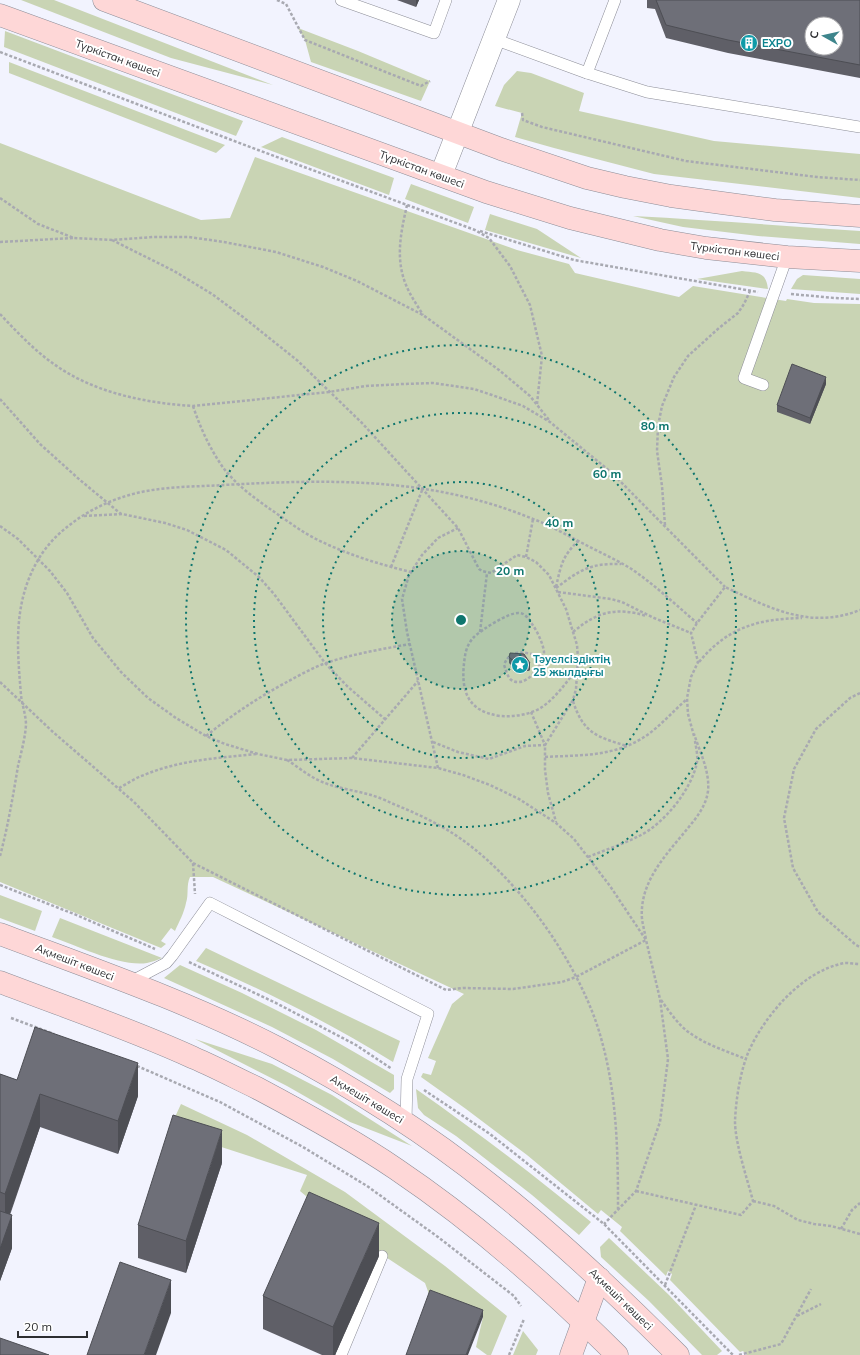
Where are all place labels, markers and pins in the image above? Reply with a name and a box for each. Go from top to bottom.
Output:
building icon: EXPO [739,33,759,53]
place label: EXPO [762,36,792,50]
centre of rings [454,613,468,627]
place label: Тәуелсіздіктің 25 жылдығы [533,652,610,679]
place icon: Тәуелсіздіктің 25 жылдығы [510,655,530,675]

